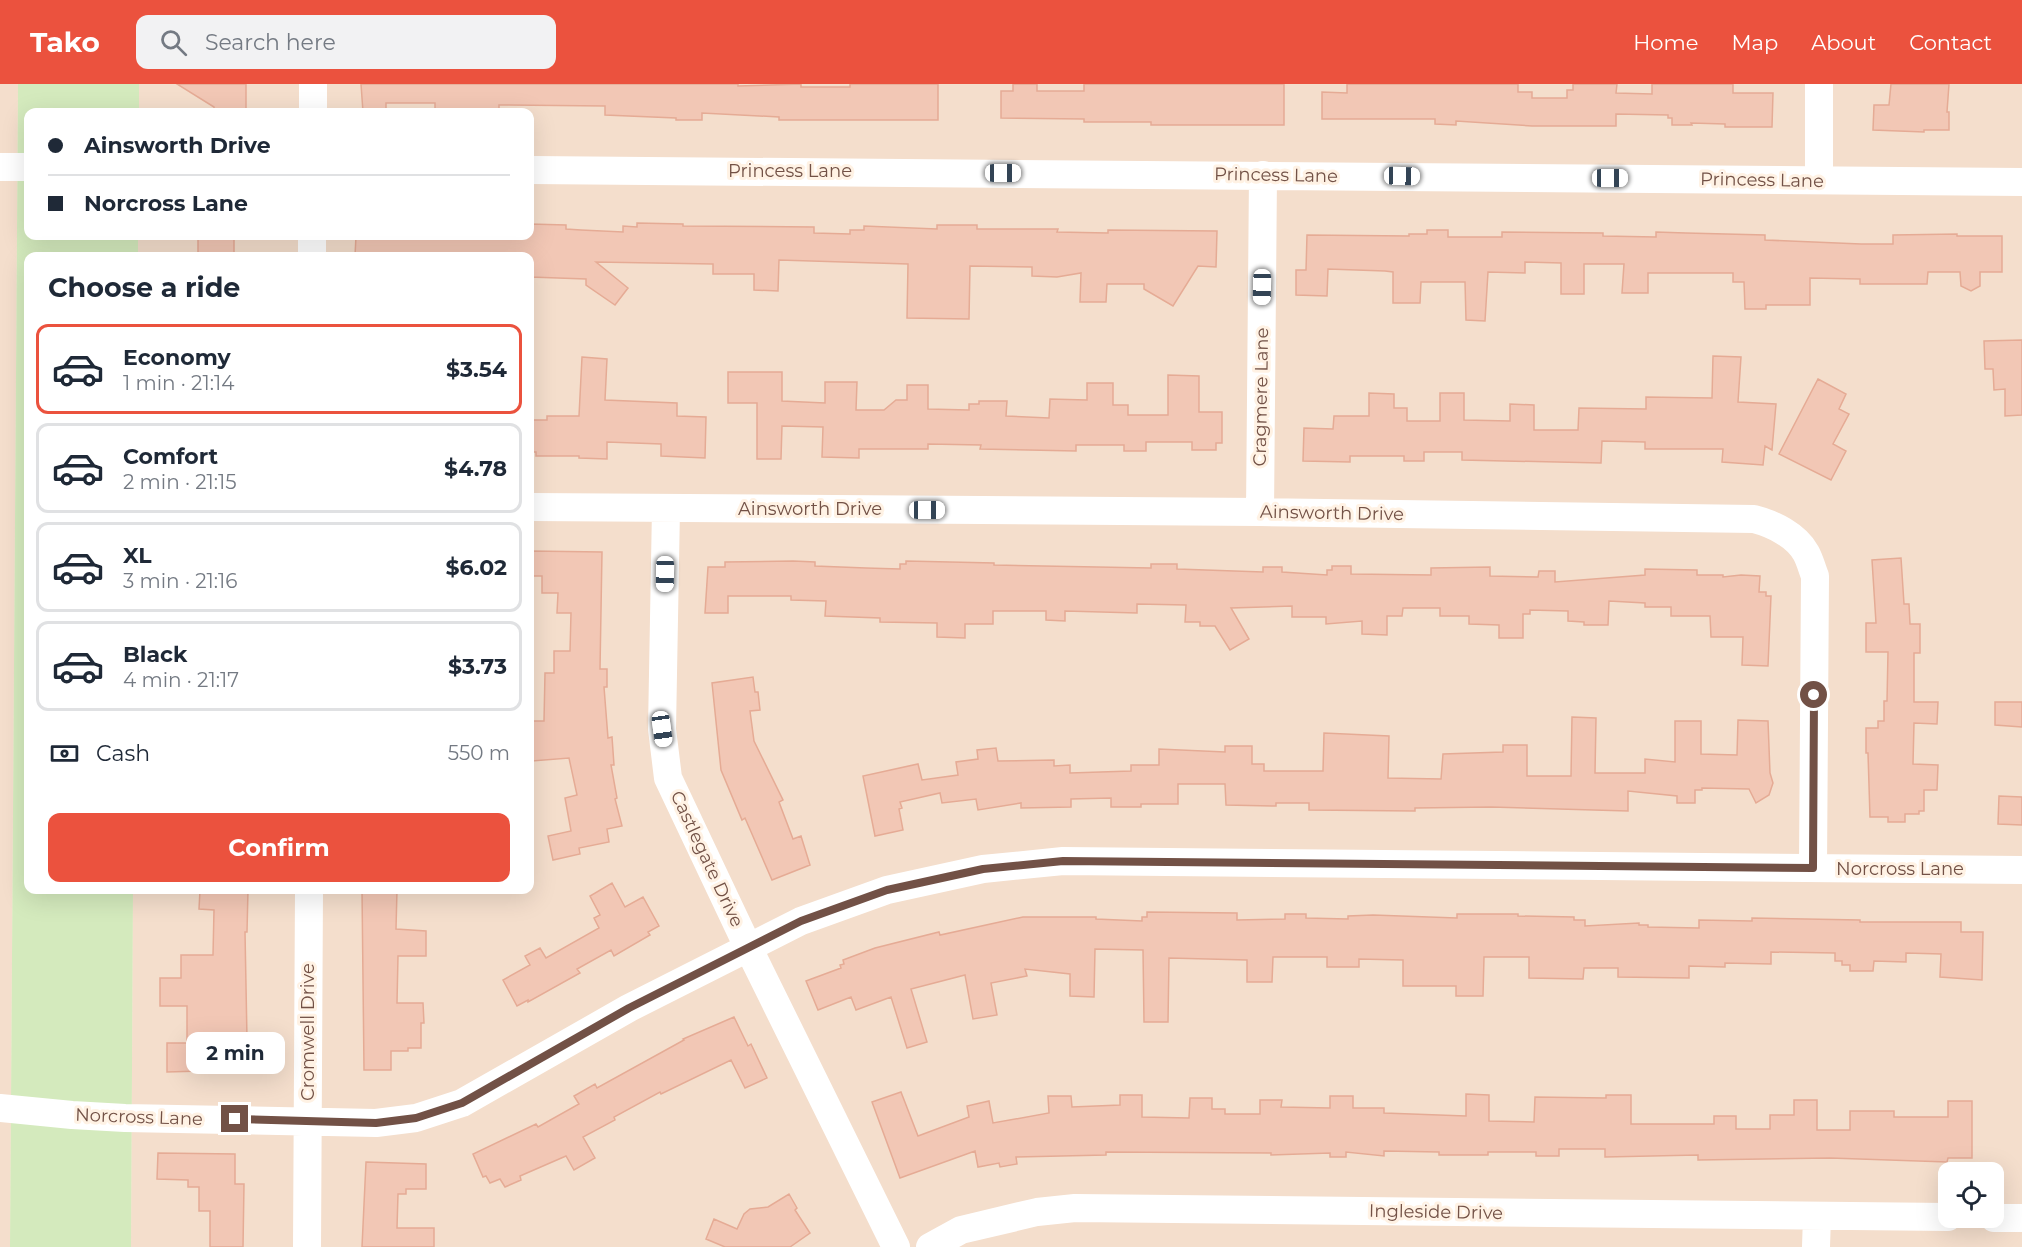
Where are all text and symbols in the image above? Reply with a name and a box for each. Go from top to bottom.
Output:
search box [136,15,556,69]
text: Tako [30,25,100,59]
icon: search [157,26,190,59]
text: Search here [205,29,336,56]
text: Home [1633,30,1698,55]
text: Map [1731,30,1778,55]
text: About [1811,30,1876,55]
text: Contact [1909,30,1992,55]
text: Ainsworth Drive [84,132,271,159]
street label: Princess Lane [728,160,852,182]
street label: Princess Lane [1214,163,1338,187]
car [985,164,1021,182]
car [1384,167,1420,185]
street label: Princess Lane [1700,168,1824,192]
car [1592,169,1628,187]
text: Norcross Lane [84,190,248,217]
car [1253,269,1271,305]
text: Choose a ride [48,271,240,304]
street label: Cragmere Lane [1249,327,1273,467]
icon: car [51,342,105,396]
text: Economy [123,344,231,371]
text: $3.54 [446,356,507,383]
text: 1 min · 21:14 [123,371,234,395]
icon: car [51,441,105,495]
text: Comfort [123,443,218,470]
text: $4.78 [444,455,507,482]
text: 2 min · 21:15 [123,470,237,494]
street label: Ainsworth Drive [738,498,882,520]
car [909,501,945,519]
street label: Ainsworth Drive [1260,501,1404,525]
icon: car [51,540,105,594]
text: XL [123,542,152,569]
text: $6.02 [445,554,507,581]
car [656,556,674,592]
text: 3 min · 21:16 [123,569,237,593]
icon: car [51,639,105,693]
text: Black [123,641,187,668]
text: $3.73 [448,653,507,680]
text: 4 min · 21:17 [123,668,239,692]
route start [1800,681,1827,708]
car [651,710,673,748]
icon: cash [48,737,81,770]
text: Cash [96,740,150,767]
text: 550 m [448,741,510,765]
street label: Castlegate Drive [666,787,748,931]
button: Confirm [48,813,510,882]
street label: Norcross Lane [1836,858,1964,880]
street label: Cromwell Drive [297,963,319,1101]
callout: 2 min [186,1032,284,1074]
text: 2 min [206,1041,265,1065]
street label: Norcross Lane [75,1104,203,1130]
route end [221,1105,248,1132]
map controls [1938,1162,2004,1228]
button: locate [1938,1162,2004,1228]
street label: Ingleside Drive [1369,1200,1503,1224]

